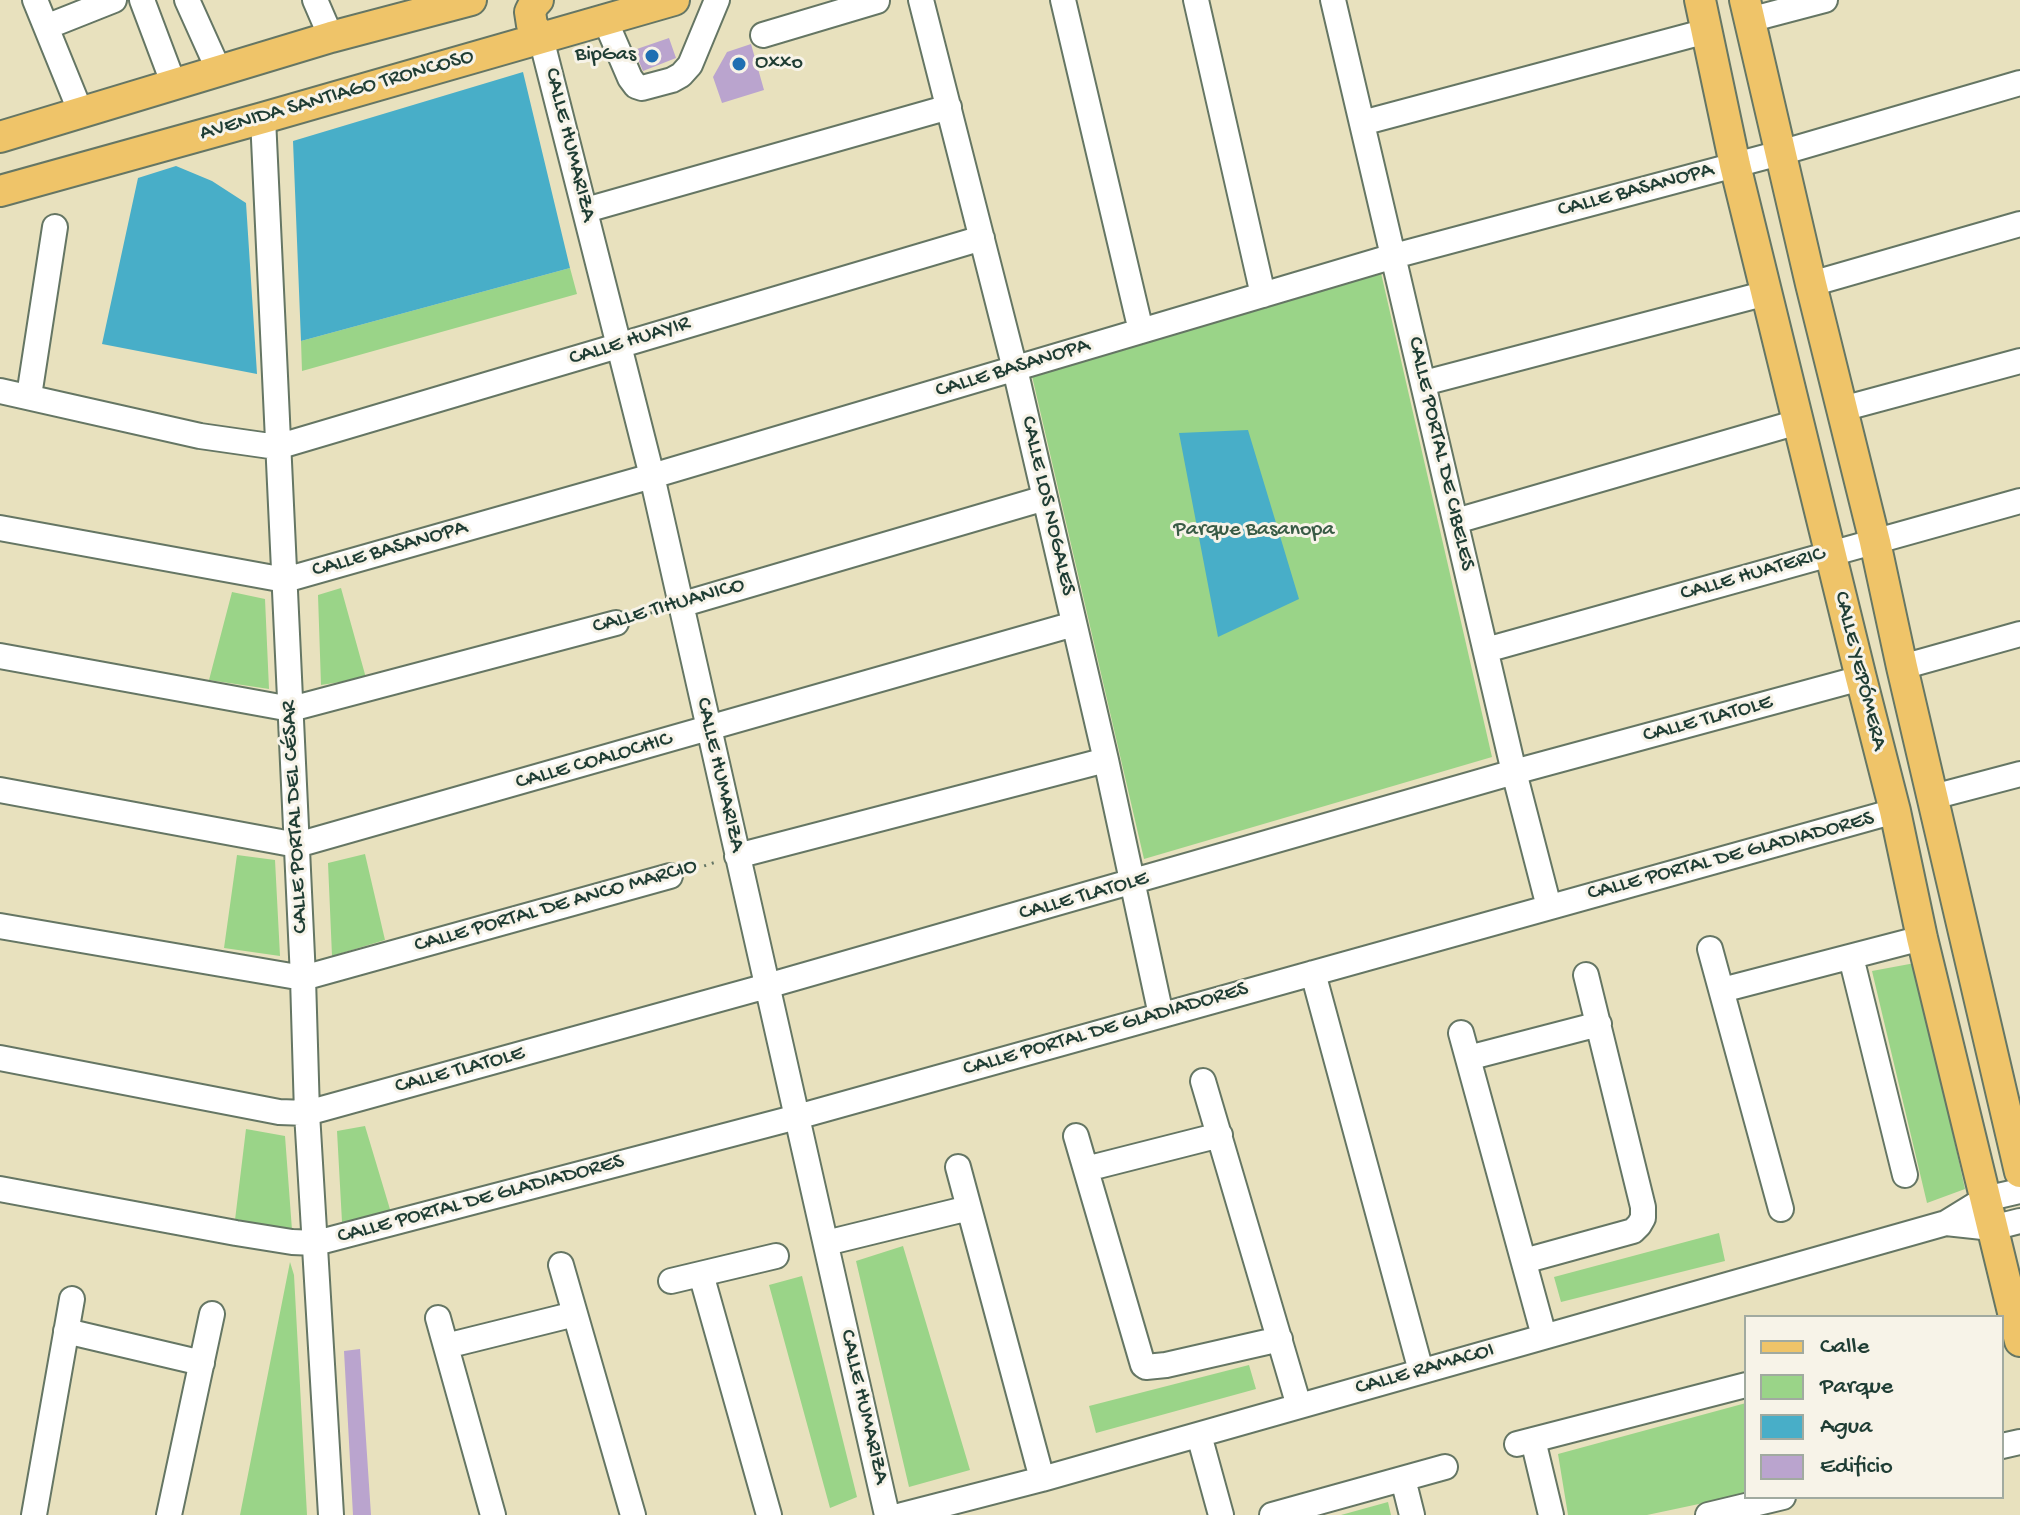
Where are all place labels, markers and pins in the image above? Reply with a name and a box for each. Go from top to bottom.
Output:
place label: BipGas [575,43,636,69]
marker: BipGas [643,47,661,65]
place label: Oxxo [755,51,803,77]
marker: Oxxo [730,55,748,73]

